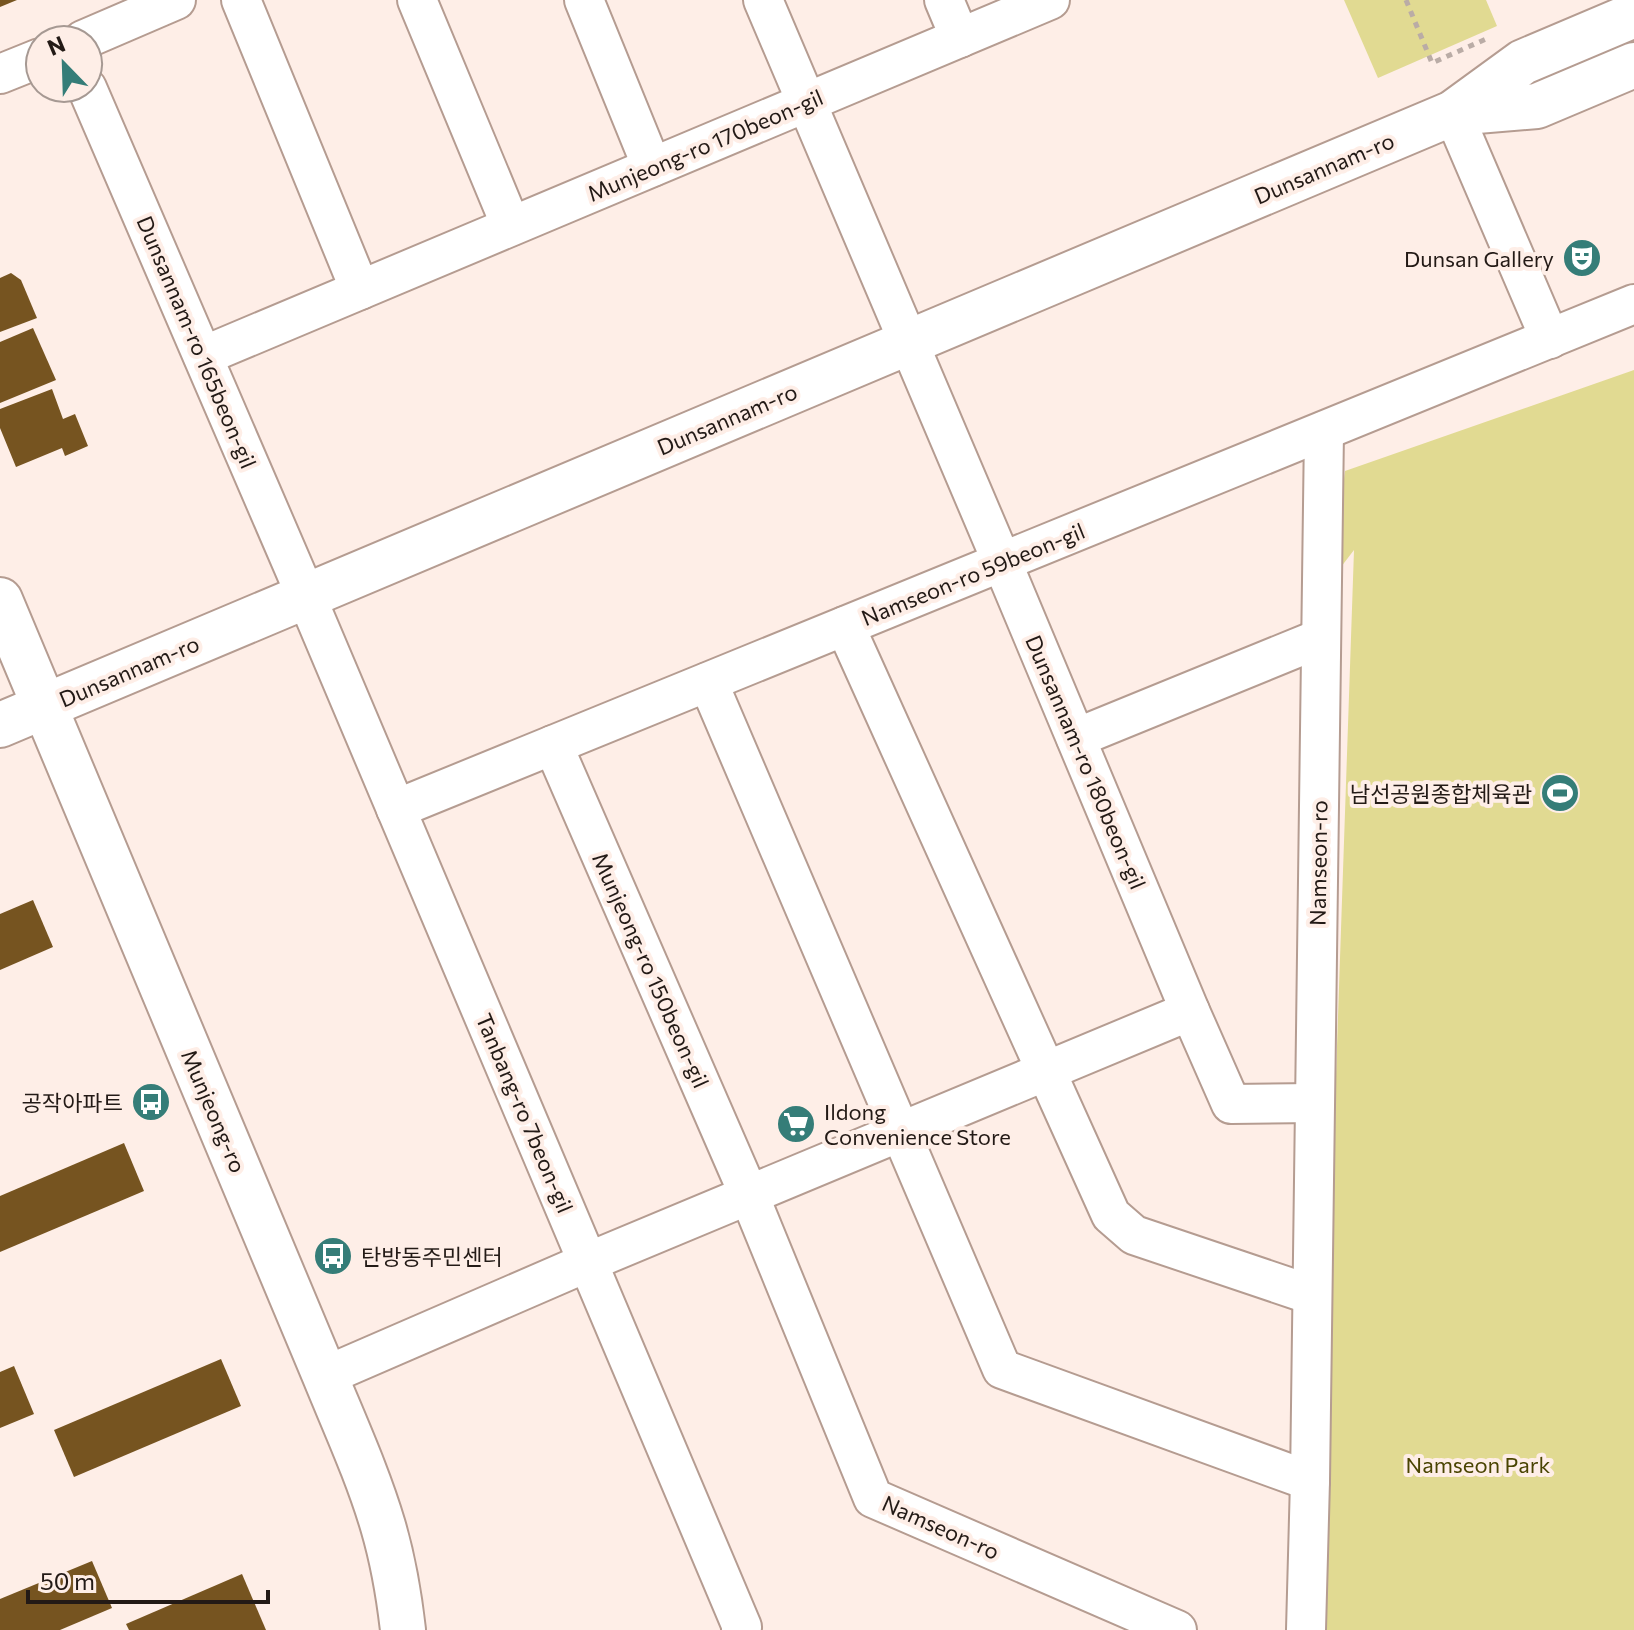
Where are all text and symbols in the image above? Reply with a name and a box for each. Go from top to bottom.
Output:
north arrow [24,24,104,104]
text: N [43,29,69,61]
street label: Munjeong-ro 170beon-gil [583,83,827,207]
street label: Dunsannam-ro [1250,126,1398,210]
street label: Dunsannam-ro 165beon-gil [131,212,263,472]
theatre icon: Dunsan Gallery [1561,237,1603,279]
place label: Dunsan Gallery [1404,245,1554,272]
street label: Dunsannam-ro [653,377,801,461]
street label: Namseon-ro 59beon-gil [857,517,1089,631]
street label: Dunsannam-ro [55,629,203,713]
street label: Dunsannam-ro 180beon-gil [1020,631,1152,893]
sports icon: 남선공원종합체육관 [1539,772,1581,814]
place label: 남선공원종합체육관 [1350,780,1532,807]
street label: Namseon-ro [1303,800,1333,926]
street label: Munjeong-ro 150beon-gil [587,848,715,1092]
street label: Tanbang-ro 7beon-gil [471,1009,579,1217]
street label: Munjeong-ro [176,1045,252,1177]
bus stop icon: 공작아파트 [130,1081,172,1123]
place label: 공작아파트 [22,1089,123,1116]
place label: Ildong Convenience Store [824,1098,1011,1150]
supermarket icon: Ildong Convenience Store [775,1103,817,1145]
bus stop icon: 탄방동주민센터 [312,1235,354,1277]
place label: 탄방동주민센터 [361,1243,503,1270]
park label: Namseon Park [1406,1451,1551,1478]
street label: Namseon-ro [878,1489,1004,1565]
scale bar [28,1554,268,1604]
text: 50 m [40,1566,95,1595]

